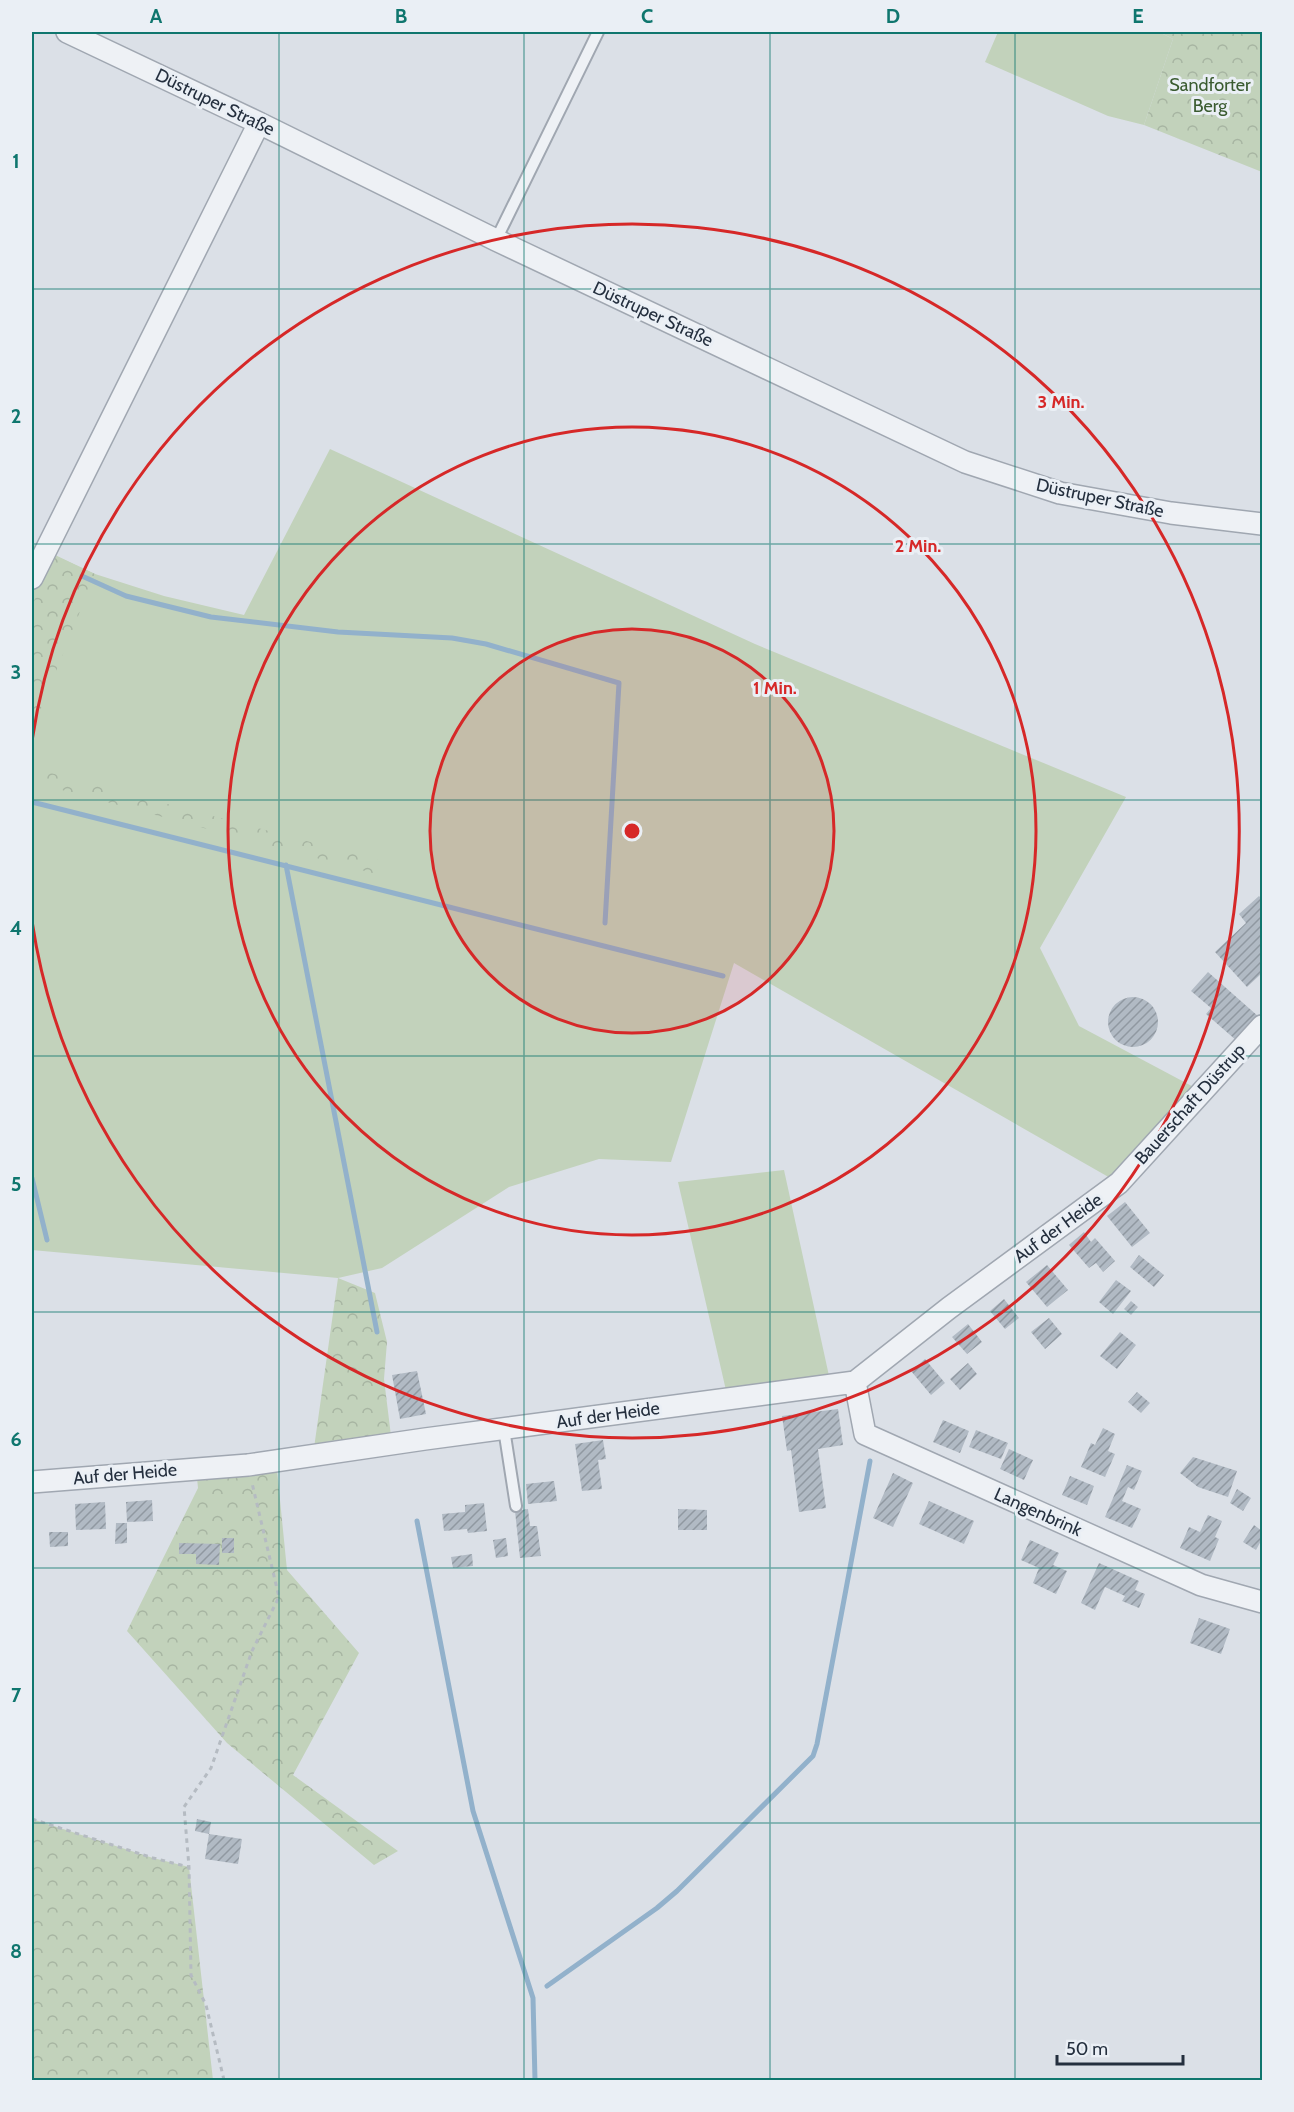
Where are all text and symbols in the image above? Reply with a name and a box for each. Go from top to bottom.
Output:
text: A [150,4,163,28]
text: B [395,4,407,28]
text: C [641,4,653,28]
text: D [886,4,900,28]
text: E [1132,4,1144,28]
street label: Düstruper Straße [152,64,278,140]
park label: Sandforter Berg [1169,74,1251,117]
text: 1 [12,149,20,173]
street label: Düstruper Straße [589,277,717,351]
text: 3 Min. [1038,391,1084,413]
text: 2 [11,404,21,428]
street label: Düstruper Straße [1034,474,1166,522]
text: 2 Min. [895,535,941,557]
text: 3 [11,660,21,684]
text: 1 Min. [753,677,797,699]
centre of rings [622,821,642,841]
text: 4 [10,916,22,940]
street label: Bauerschaft Düstrup [1130,1039,1250,1169]
text: 5 [11,1172,21,1196]
street label: Auf der Heide [1009,1189,1107,1267]
street label: Auf der Heide [555,1397,661,1433]
text: 6 [10,1427,22,1451]
street label: Auf der Heide [72,1459,178,1489]
street label: Langenbrink [991,1483,1086,1541]
text: 7 [11,1683,22,1707]
text: 8 [10,1939,22,1963]
scale bar [1057,2028,1183,2066]
text: 50 m [1066,2038,1108,2060]

